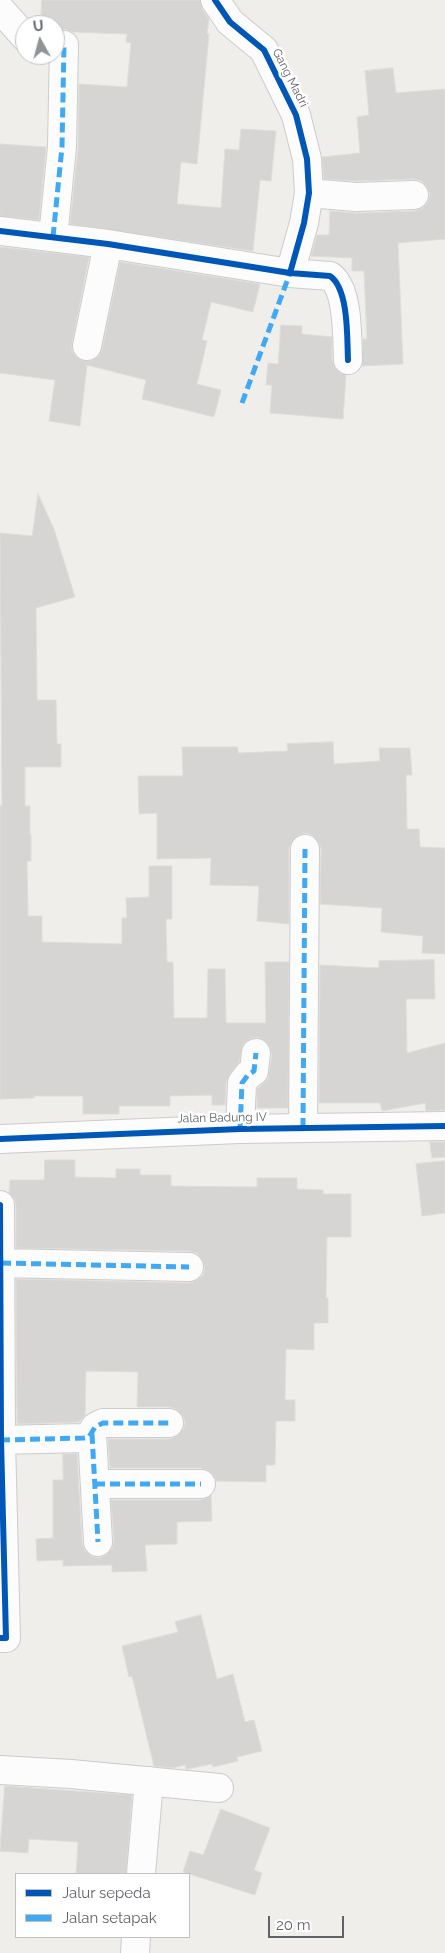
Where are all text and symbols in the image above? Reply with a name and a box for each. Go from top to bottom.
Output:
north arrow [15,15,65,65]
text: U [32,18,44,35]
street label: Gang Madri [269,46,311,110]
street label: Jalan Badung IV [177,1110,267,1126]
legend [15,1873,190,1938]
text: Jalur sepeda [62,1884,151,1902]
scale bar [270,1906,346,1938]
text: Jalan setapak [62,1909,157,1927]
text: 20 m [276,1916,311,1934]

